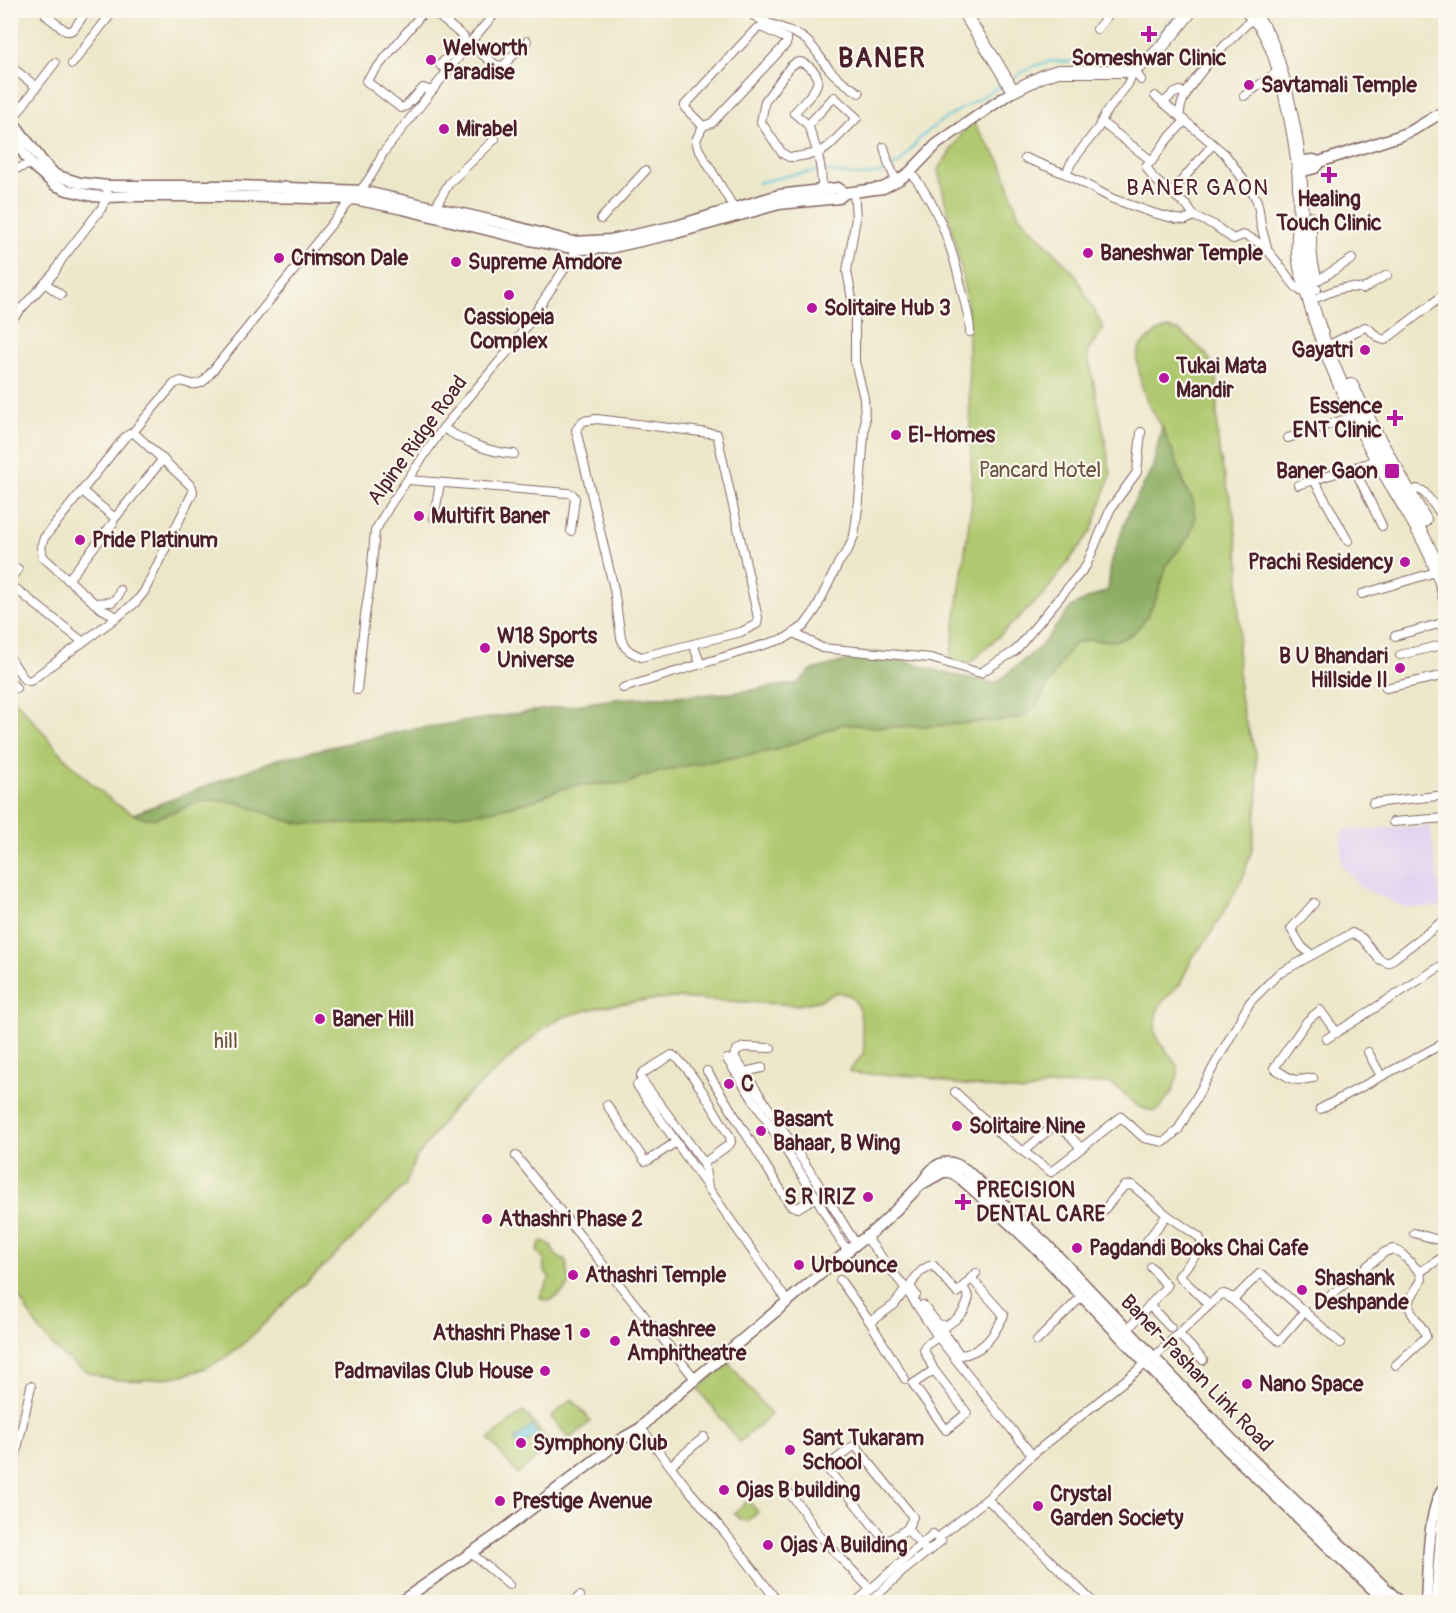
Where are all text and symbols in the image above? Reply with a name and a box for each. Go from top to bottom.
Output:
marker: Someshwar Clinic [1140,25,1158,43]
place label: Welworth Paradise [443,35,528,86]
district label: BANER [838,42,926,75]
place label: Someshwar Clinic [1072,45,1227,72]
marker: Welworth Paradise [424,53,438,67]
place label: Savtamali Temple [1261,72,1417,99]
marker: Savtamali Temple [1242,78,1256,92]
place label: Mirabel [456,116,518,143]
marker: Mirabel [437,122,451,136]
marker: Healing Touch Clinic [1320,166,1338,184]
district label: BANER GAON [1126,174,1270,202]
place label: Healing Touch Clinic [1275,186,1382,237]
place label: Baneshwar Temple [1100,240,1264,267]
place label: Crimson Dale [291,245,409,272]
marker: Baneshwar Temple [1081,246,1095,260]
place label: Supreme Amdore [468,249,623,276]
marker: Crimson Dale [272,251,286,265]
marker: Supreme Amdore [449,255,463,269]
marker: Cassiopeia Complex [502,288,516,302]
place label: Solitaire Hub 3 [824,295,951,322]
marker: Solitaire Hub 3 [805,301,819,315]
place label: Cassiopeia Complex [464,304,554,355]
place label: Gayatri [1292,337,1353,364]
marker: Gayatri [1358,343,1372,357]
place label: Tukai Mata Mandir [1175,353,1267,404]
street label: Alpine Ridge Road [361,370,474,510]
marker: Tukai Mata Mandir [1157,371,1171,385]
place label: Essence ENT Clinic [1292,393,1383,444]
marker: Essence ENT Clinic [1386,409,1404,427]
place label: El-Homes [908,422,996,449]
marker: El-Homes [889,428,903,442]
park label: Pancard Hotel [979,457,1101,484]
place label: Baner Gaon [1276,458,1378,485]
marker: Baner Gaon [1383,462,1401,480]
place label: Multifit Baner [431,503,550,530]
marker: Multifit Baner [412,509,426,523]
place label: Pride Platinum [92,527,218,554]
marker: Pride Platinum [73,533,87,547]
place label: Prachi Residency [1248,549,1393,576]
marker: Prachi Residency [1398,555,1412,569]
place label: W18 Sports Universe [497,623,598,674]
marker: W18 Sports Universe [478,641,492,655]
place label: B U Bhandari Hillside II [1279,643,1388,694]
marker: B U Bhandari Hillside II [1393,661,1407,675]
place label: Baner Hill [332,1006,414,1033]
marker: Baner Hill [313,1012,327,1026]
park label: hill [214,1028,238,1055]
place label: C [741,1071,754,1098]
marker: C [722,1077,736,1091]
place label: Basant Bahaar, B Wing [773,1106,901,1157]
place label: Solitaire Nine [969,1113,1086,1140]
marker: Solitaire Nine [950,1119,964,1133]
marker: Basant Bahaar, B Wing [754,1124,768,1138]
place label: PRECISION DENTAL CARE [976,1177,1106,1228]
place label: S R IRIZ [784,1184,857,1211]
marker: S R IRIZ [861,1190,875,1204]
marker: PRECISION DENTAL CARE [954,1193,972,1211]
place label: Athashri Phase 2 [499,1206,643,1233]
marker: Athashri Phase 2 [480,1212,494,1226]
place label: Pagdandi Books Chai Cafe [1089,1235,1309,1262]
marker: Pagdandi Books Chai Cafe [1070,1241,1084,1255]
place label: Urbounce [811,1252,898,1279]
marker: Urbounce [792,1258,806,1272]
place label: Athashri Temple [585,1262,727,1289]
place label: Shashank Deshpande [1314,1265,1409,1316]
marker: Athashri Temple [566,1268,580,1282]
marker: Shashank Deshpande [1295,1283,1309,1297]
street label: Baner-Pashan Link Road [1114,1289,1279,1458]
place label: Athashree Amphitheatre [627,1316,747,1367]
place label: Athashri Phase 1 [433,1320,573,1347]
marker: Athashri Phase 1 [578,1326,592,1340]
marker: Athashree Amphitheatre [608,1334,622,1348]
place label: Padmavilas Club House [334,1358,534,1385]
marker: Padmavilas Club House [538,1364,552,1378]
place label: Nano Space [1259,1371,1364,1398]
marker: Nano Space [1240,1377,1254,1391]
place label: Sant Tukaram School [802,1425,924,1476]
place label: Symphony Club [533,1430,668,1457]
marker: Symphony Club [514,1436,528,1450]
marker: Sant Tukaram School [783,1443,797,1457]
place label: Ojas B building [736,1477,861,1504]
place label: Crystal Garden Society [1050,1481,1183,1532]
marker: Ojas B building [717,1483,731,1497]
place label: Prestige Avenue [512,1488,653,1515]
marker: Prestige Avenue [493,1494,507,1508]
marker: Crystal Garden Society [1031,1499,1045,1513]
place label: Ojas A Building [780,1532,908,1559]
marker: Ojas A Building [761,1538,775,1552]

